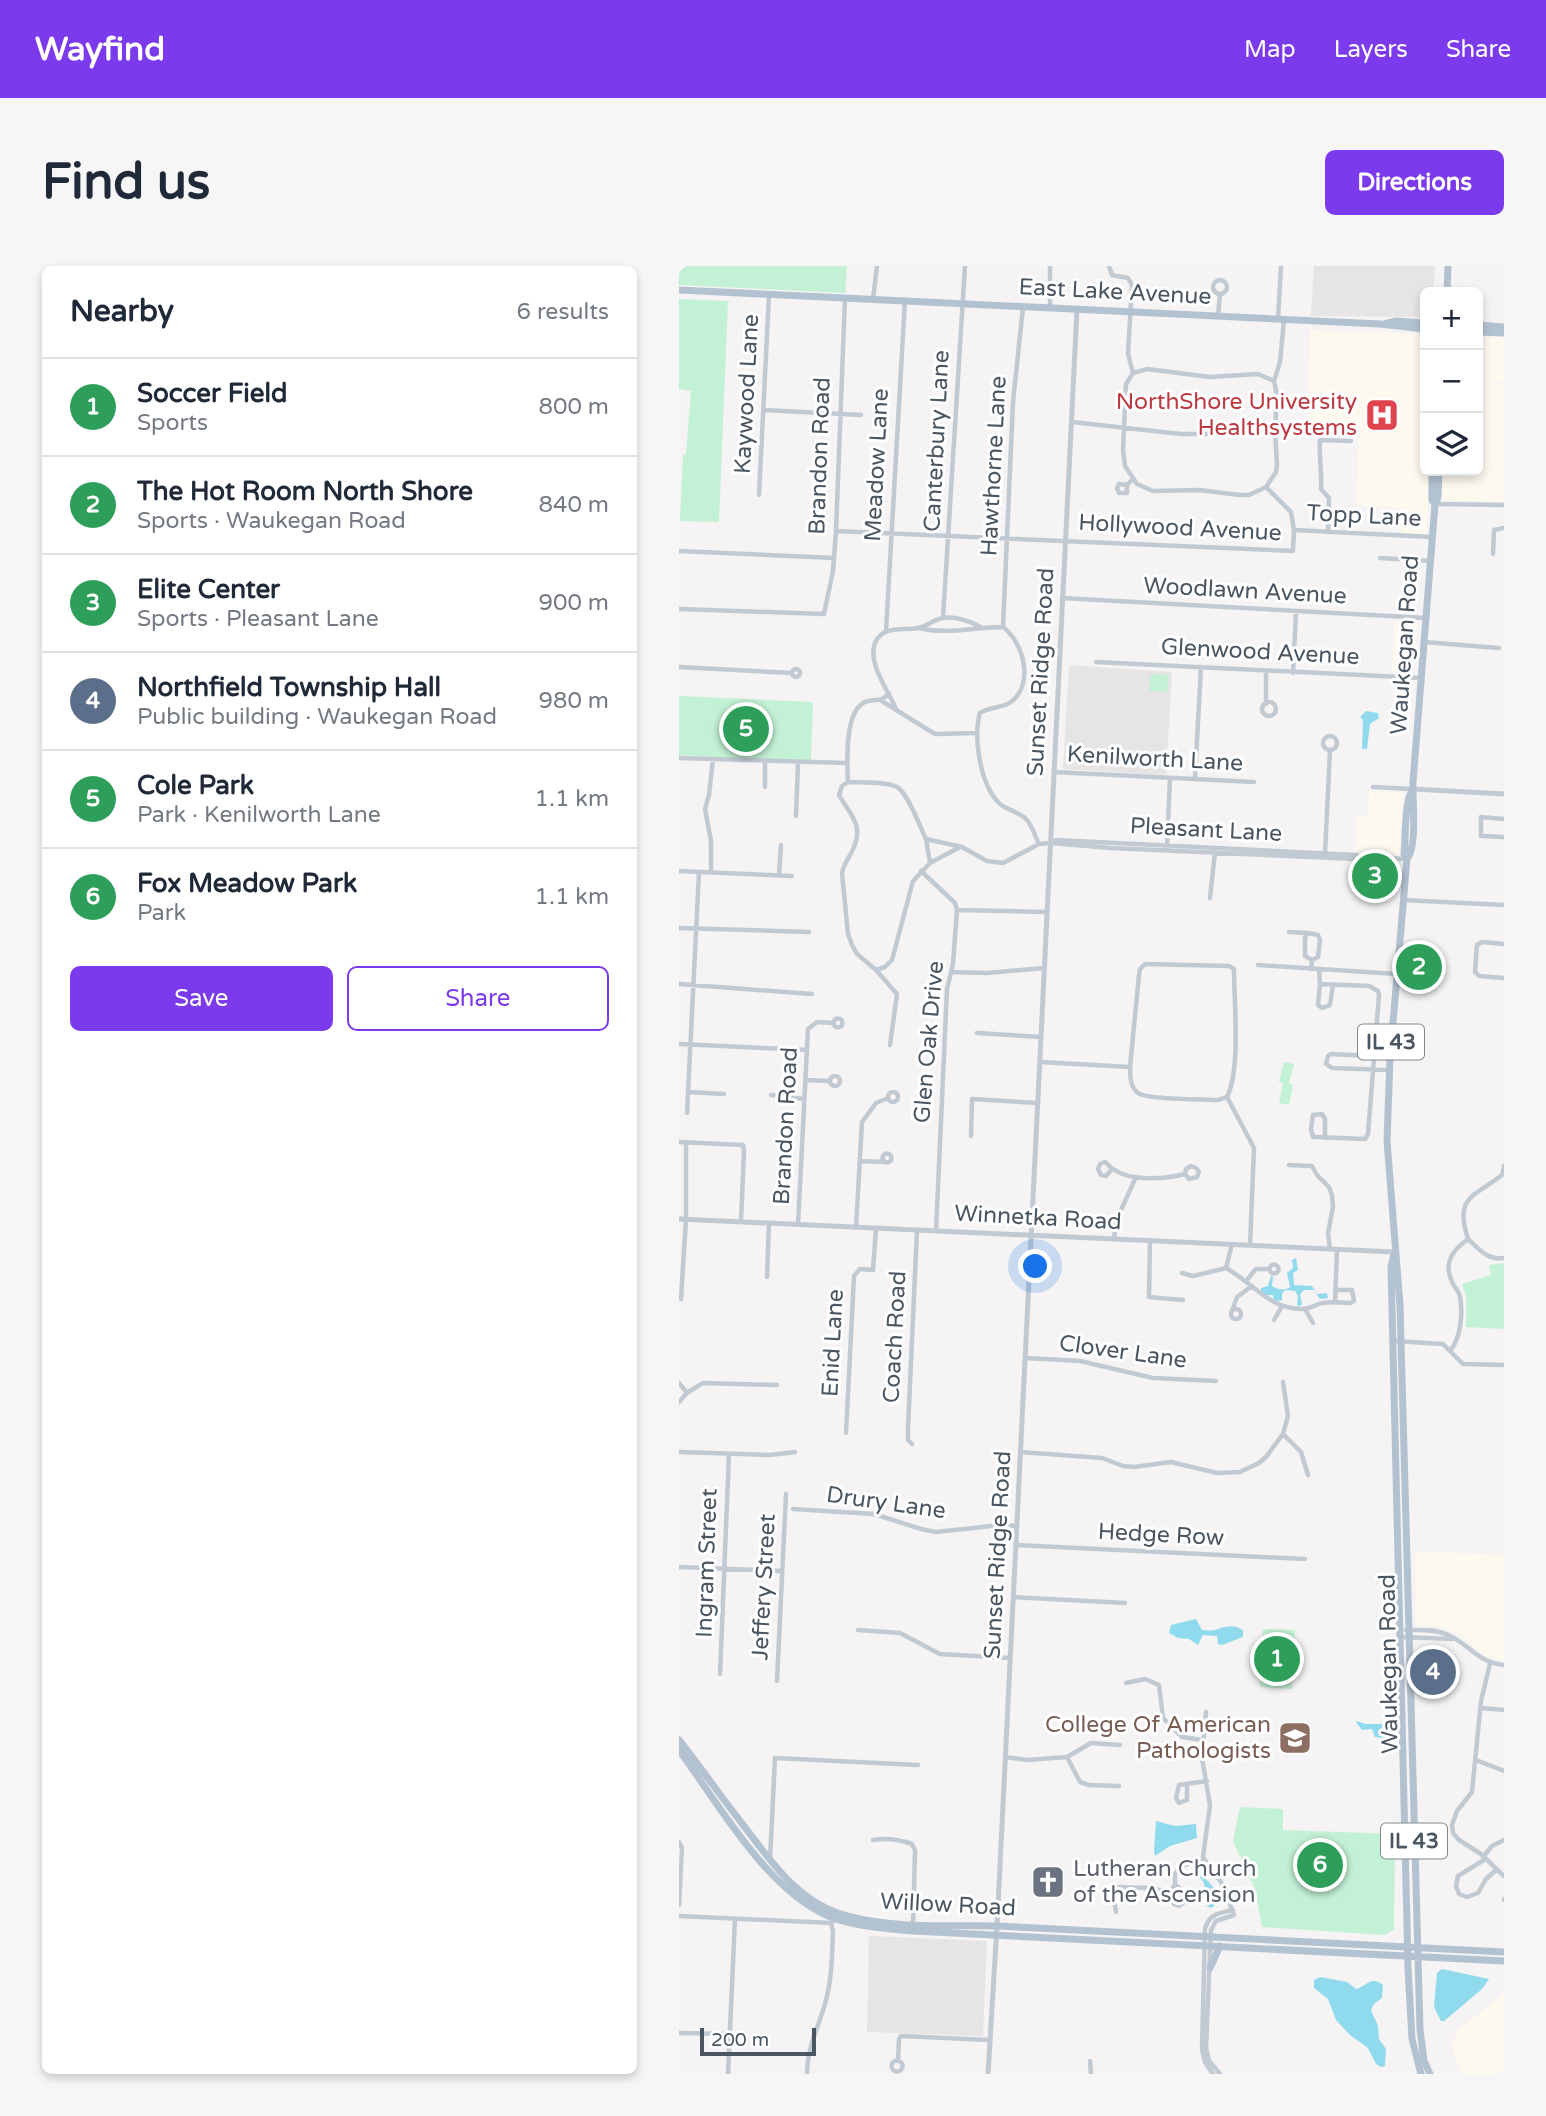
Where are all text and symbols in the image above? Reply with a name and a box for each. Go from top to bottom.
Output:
text: Wayfind [35,30,165,69]
text: Map [1244,35,1296,64]
text: Layers [1334,35,1408,64]
text: Share [1446,35,1511,64]
button: Directions [1325,150,1504,215]
text: Find us [42,153,210,212]
street label: East Lake Avenue [1018,273,1212,311]
map controls [1420,287,1483,476]
button: + [1420,287,1483,350]
text: Nearby [70,293,174,330]
text: 6 results [516,298,609,326]
street label: Kaywood Lane [729,313,765,475]
street label: Canterbury Lane [918,349,956,533]
button: − [1420,350,1483,413]
street label: Hawthorne Lane [975,375,1013,557]
street label: Brandon Road [803,377,837,535]
text: Soccer Field [137,378,287,409]
street label: Meadow Lane [859,388,895,542]
place label: NorthShore University Healthsystems [1116,388,1357,442]
text: 1 [86,393,100,421]
text: 800 m [539,393,609,421]
hospital icon: NorthShore University Healthsystems [1363,396,1401,434]
text: Sports [137,409,208,437]
button: layers [1420,413,1483,476]
text: The Hot Room North Shore [137,476,473,507]
text: 2 [86,491,100,519]
text: 840 m [539,491,609,519]
street label: Topp Lane [1306,499,1422,533]
text: Sports · Waukegan Road [137,507,406,535]
street label: Hollywood Avenue [1078,509,1282,547]
street label: Waukegan Road [1385,554,1425,736]
street label: Sunset Ridge Road [1022,567,1060,777]
street label: Woodlawn Avenue [1143,572,1347,610]
text: Elite Center [137,574,280,605]
text: 3 [86,589,100,617]
text: 900 m [539,589,609,617]
text: Sports · Pleasant Lane [137,605,379,633]
street label: Glenwood Avenue [1160,633,1360,671]
text: Northfield Township Hall [137,672,441,703]
text: 4 [86,687,100,715]
text: 980 m [539,687,609,715]
text: Public building · Waukegan Road [137,703,497,731]
pin: 5 [723,703,769,755]
street label: Kenilworth Lane [1066,740,1244,778]
text: Cole Park [137,770,254,801]
text: 5 [86,785,100,813]
text: 1.1 km [535,785,609,813]
text: Park · Kenilworth Lane [137,801,381,829]
street label: Pleasant Lane [1129,812,1283,848]
pin: 3 [1352,850,1398,902]
text: Fox Meadow Park [137,868,357,899]
text: 6 [86,883,100,911]
text: 1.1 km [535,883,609,911]
text: Park [137,899,186,927]
pin: 2 [1396,941,1442,993]
street label: Glen Oak Drive [908,960,950,1124]
button: Save [70,966,333,1031]
button: Share [347,966,609,1031]
road number: IL 43 [1358,1024,1424,1060]
street label: Brandon Road [768,1046,804,1206]
street label: Winnetka Road [954,1200,1122,1236]
your location [1018,1249,1052,1283]
street label: Coach Road [878,1270,912,1404]
street label: Enid Lane [816,1288,850,1398]
street label: Clover Lane [1057,1329,1189,1375]
street label: Sunset Ridge Road [979,1450,1017,1660]
street label: Drury Lane [825,1481,947,1525]
street label: Ingram Street [690,1488,724,1638]
street label: Jeffery Street [746,1513,782,1661]
street label: Hedge Row [1097,1518,1225,1552]
street label: Waukegan Road [1373,1574,1405,1754]
pin: 1 [1254,1633,1300,1685]
pin: 4 [1410,1646,1456,1698]
place label: College Of American Pathologists [1045,1711,1271,1765]
school or university icon: College Of American Pathologists [1276,1719,1314,1757]
road number: IL 43 [1381,1824,1447,1858]
pin: 6 [1297,1839,1343,1891]
place label: Lutheran Church of the Ascension [1073,1855,1256,1909]
church icon: Lutheran Church of the Ascension [1029,1863,1067,1901]
street label: Willow Road [879,1887,1017,1923]
scale bar [700,2025,815,2057]
text: 200 m [711,2029,769,2051]

